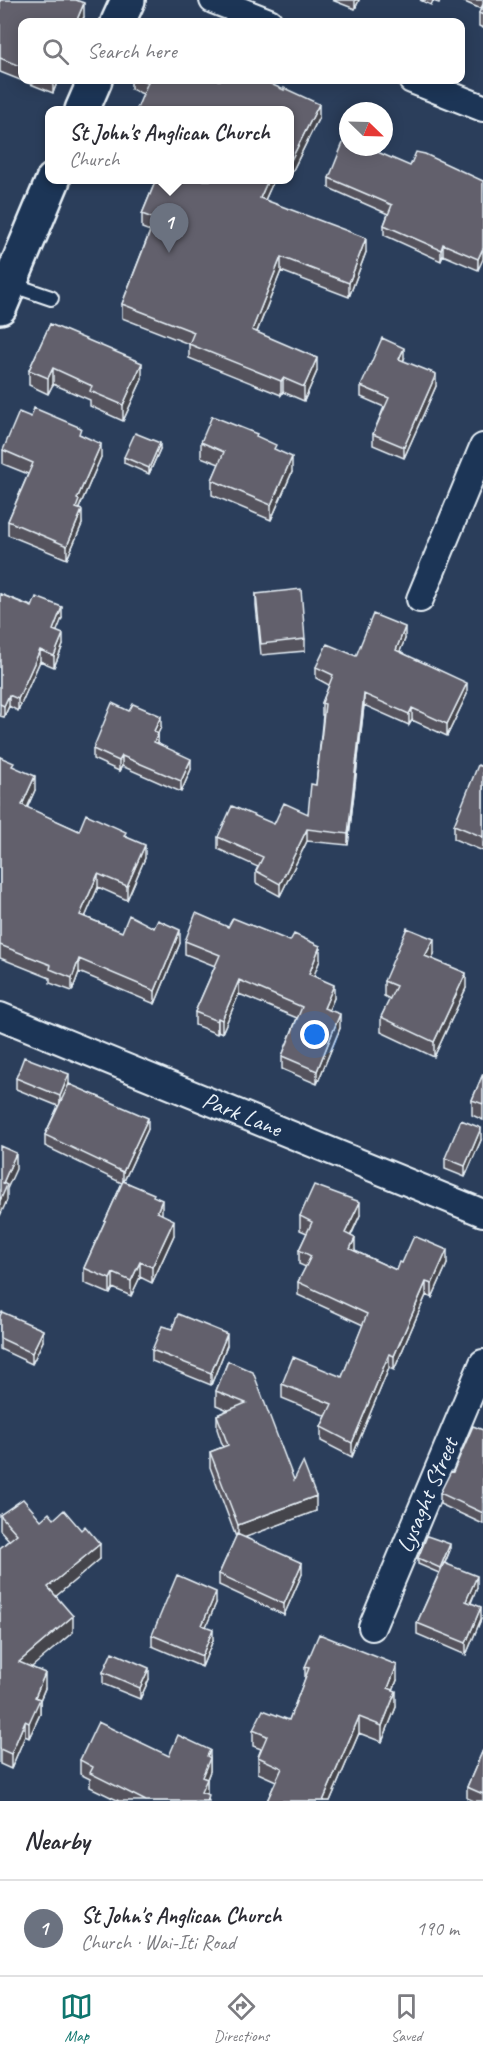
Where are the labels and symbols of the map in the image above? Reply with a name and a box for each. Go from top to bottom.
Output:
north arrow [339,102,393,156]
pin: 1 [150,204,188,253]
your location [300,1020,329,1049]
street label: Park Lane [198,1085,288,1144]
street label: Lysaght Street [389,1431,465,1557]

